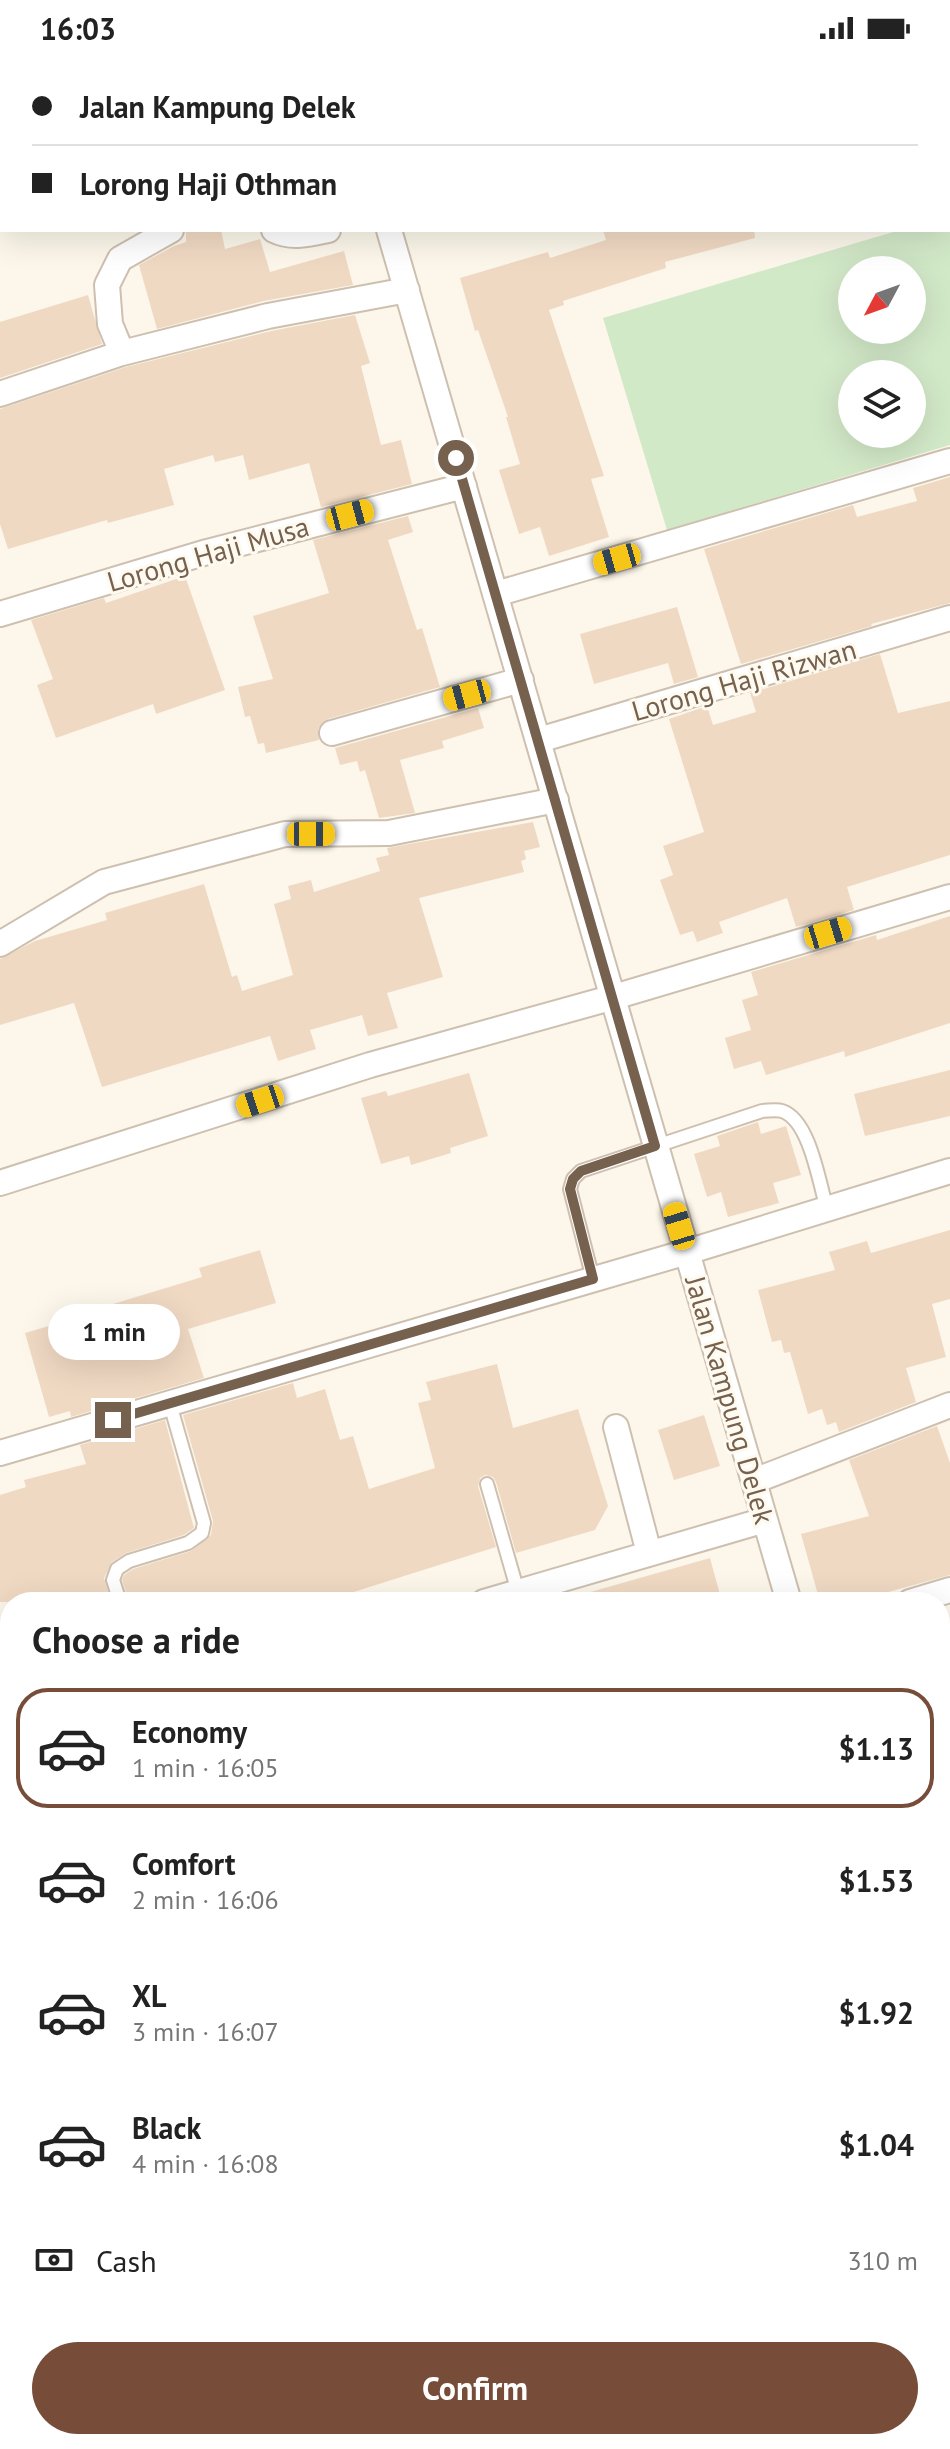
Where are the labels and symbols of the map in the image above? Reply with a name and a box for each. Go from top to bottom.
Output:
north arrow [838,256,926,344]
route start [438,440,474,476]
car [324,497,376,533]
street label: Lorong Haji Musa [103,507,313,600]
car [591,541,643,577]
street label: Lorong Haji Rizwan [627,630,860,729]
car [441,677,493,713]
car [287,822,335,846]
car [802,915,854,951]
car [233,1082,287,1120]
car [661,1200,697,1252]
street label: Jalan Kampung Delek [677,1271,784,1529]
callout: 1 min [47,1304,179,1360]
route end [95,1402,131,1438]

